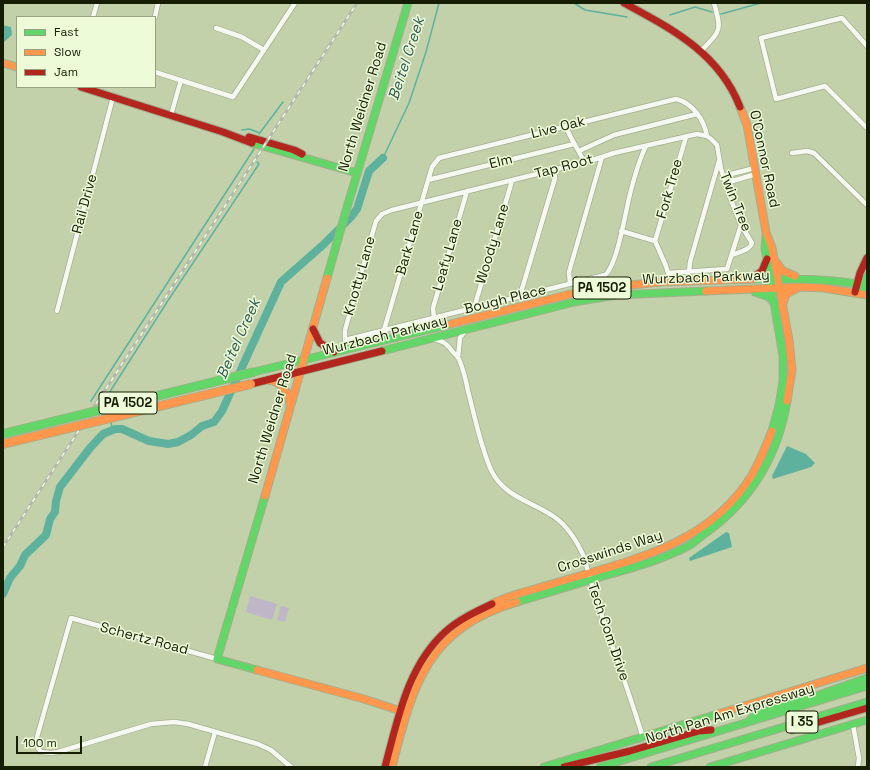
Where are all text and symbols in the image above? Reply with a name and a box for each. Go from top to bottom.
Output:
water label: Beitel Creek [385,15,429,103]
legend [16,16,156,88]
text: Fast [54,24,79,40]
street label: North Weidner Road [335,40,391,174]
text: Slow [54,44,81,60]
text: Jam [54,64,78,80]
street label: O'Connor Road [745,109,783,209]
street label: Live Oak [529,113,587,143]
street label: Elm [488,151,514,173]
street label: Tap Root [533,151,595,183]
street label: Fork Tree [653,157,687,221]
street label: Twin Tree [715,170,755,234]
street label: Rail Drive [69,172,101,236]
street label: Woody Lane [473,202,513,286]
street label: Bark Lane [393,209,427,277]
street label: Leafy Lane [430,217,466,293]
street label: Knotty Lane [341,235,379,317]
street label: Wurzbach Parkway [642,267,770,289]
road number: PA 1502 [573,277,631,299]
street label: Bough Place [462,282,548,318]
water label: Beitel Creek [213,296,265,382]
street label: Wurzbach Parkway [321,312,449,360]
street label: North Weidner Road [245,352,301,486]
road number: PA 1502 [99,392,157,414]
street label: Crosswinds Way [556,527,664,577]
street label: Tech Com Drive [583,581,633,683]
street label: Schertz Road [98,619,190,659]
street label: North Pan Am Expressway [644,680,816,748]
road number: I 35 [786,711,818,733]
scale bar [18,728,84,754]
text: 100 m [23,735,57,751]

